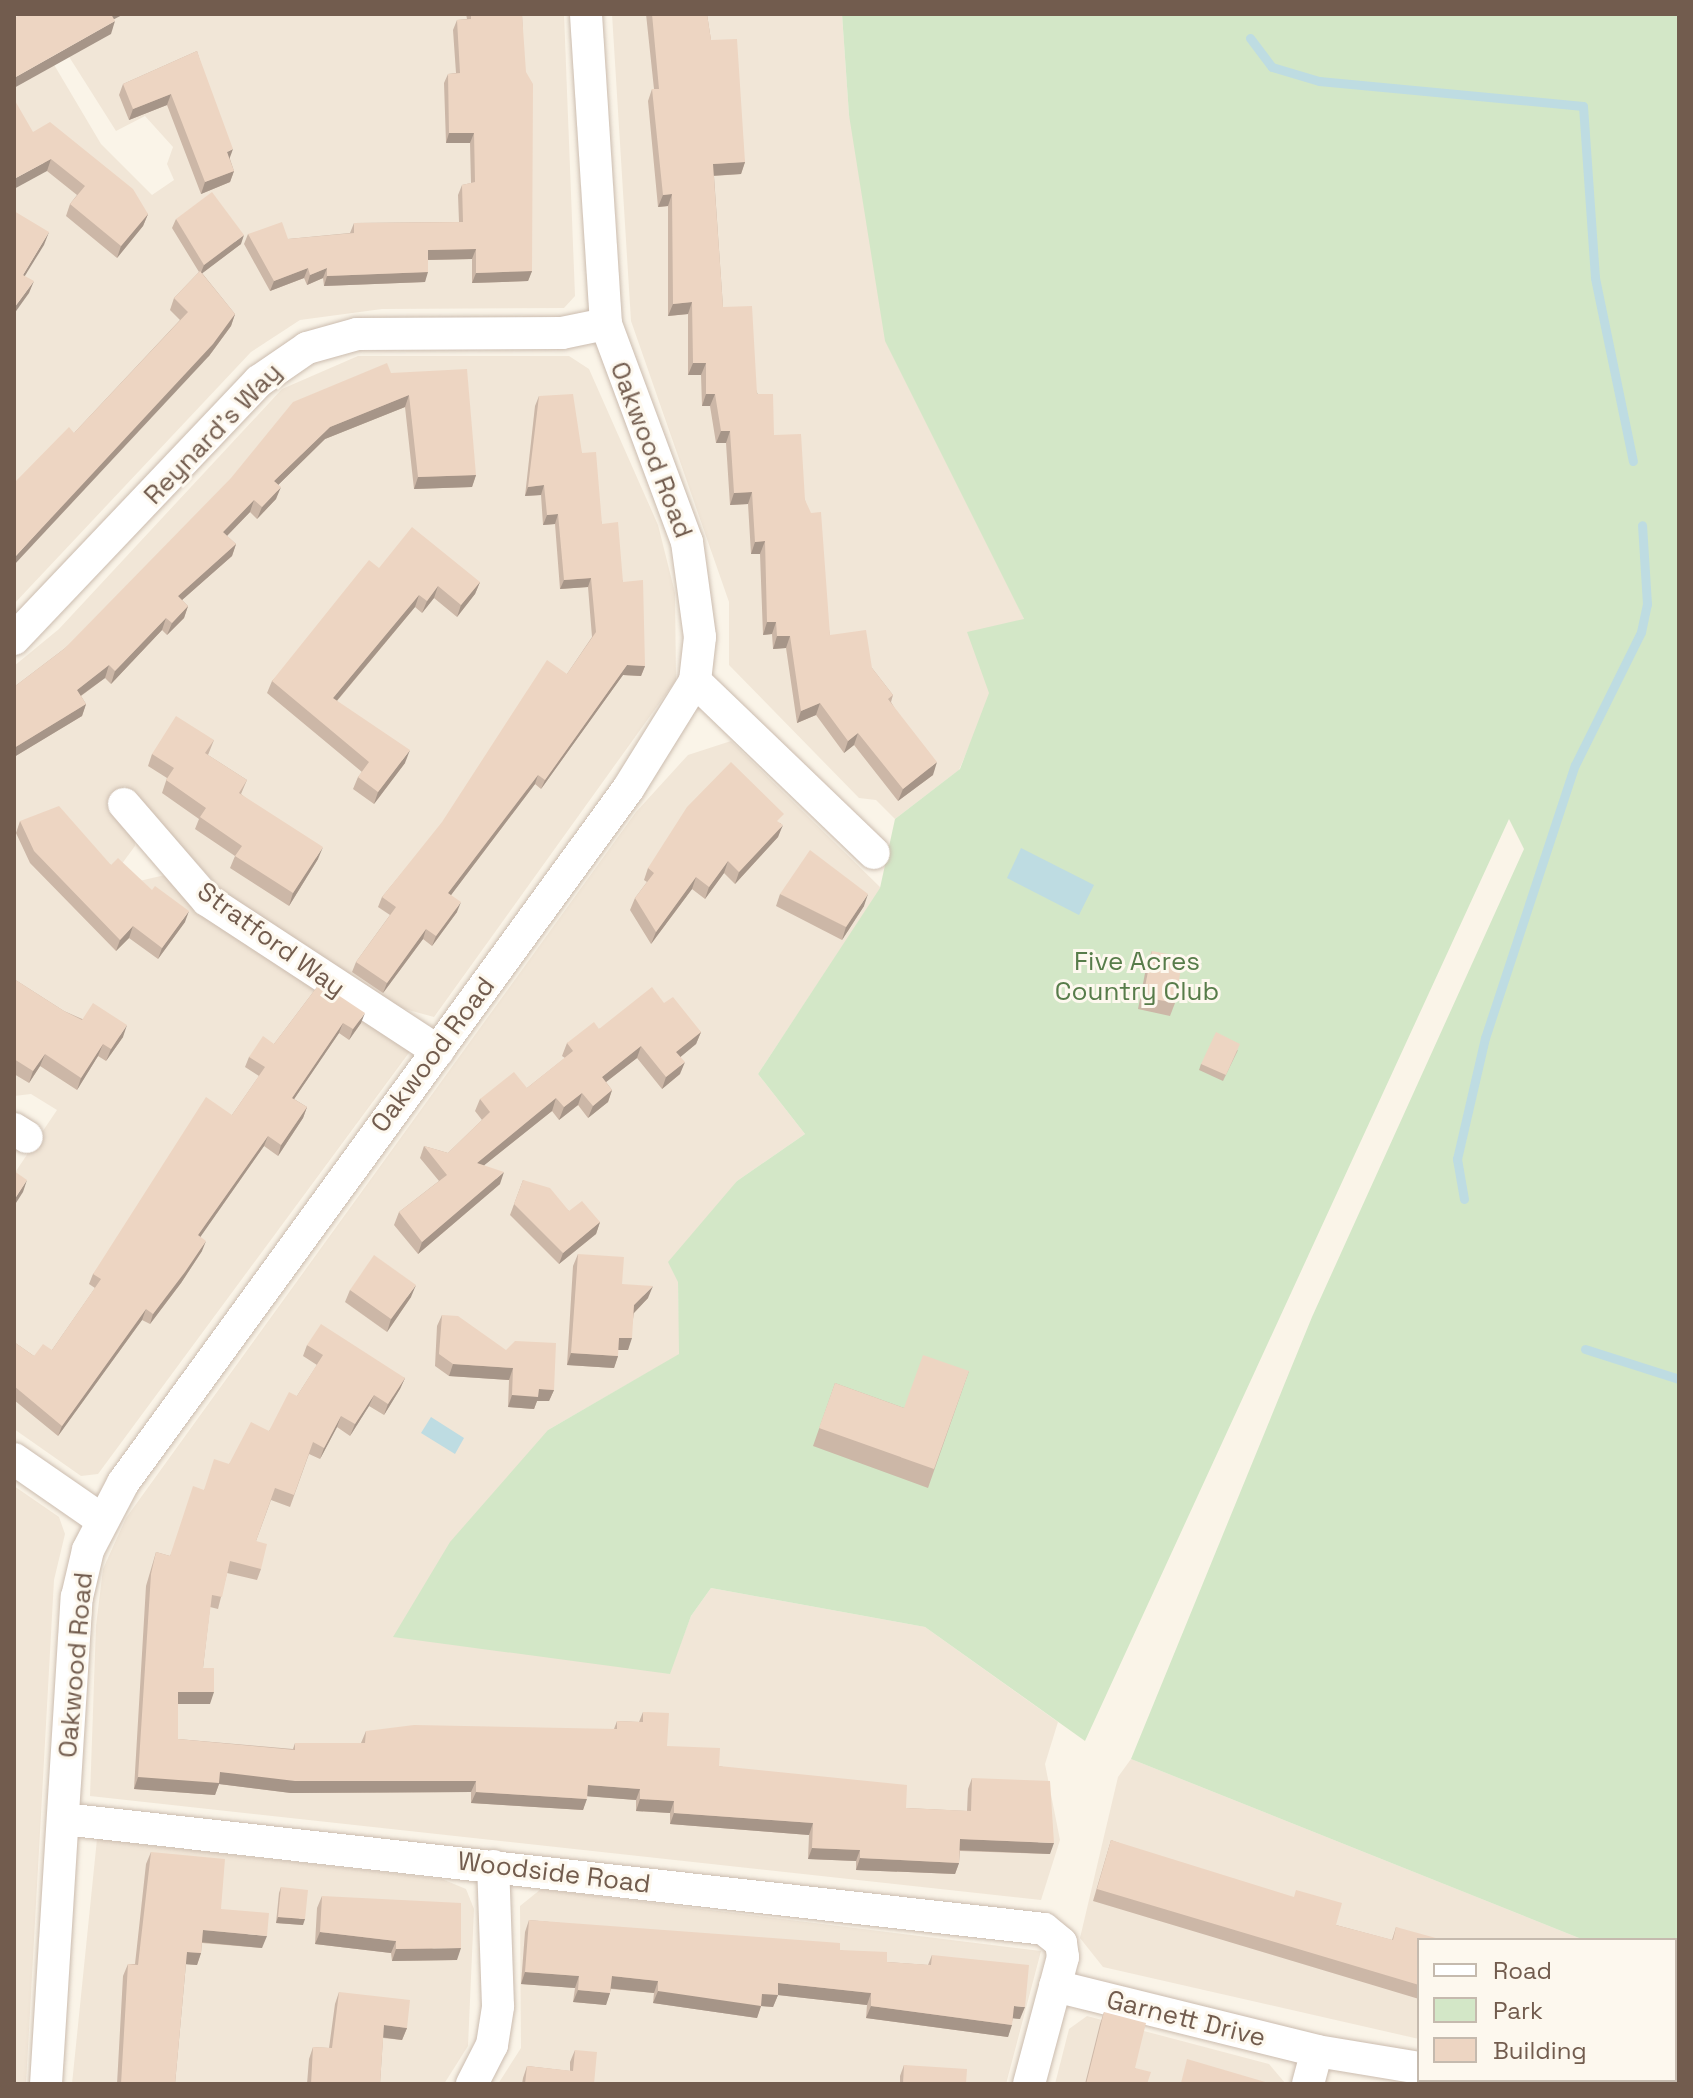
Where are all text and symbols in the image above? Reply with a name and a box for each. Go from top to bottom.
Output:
street label: Reynard's Way [138,357,288,511]
street label: Oakwood Road [603,357,699,543]
street label: Stratford Way [191,876,351,1004]
park label: Five Acres Country Club [1055,946,1219,1008]
street label: Oakwood Road [364,971,502,1139]
street label: Oakwood Road [52,1571,100,1759]
street label: Woodside Road [456,1846,652,1900]
legend [1417,1938,1677,2082]
text: Road [1493,1955,1552,1986]
street label: Garnett Drive [1103,1984,1269,2054]
text: Park [1493,1995,1543,2026]
text: Building [1493,2035,1587,2066]

